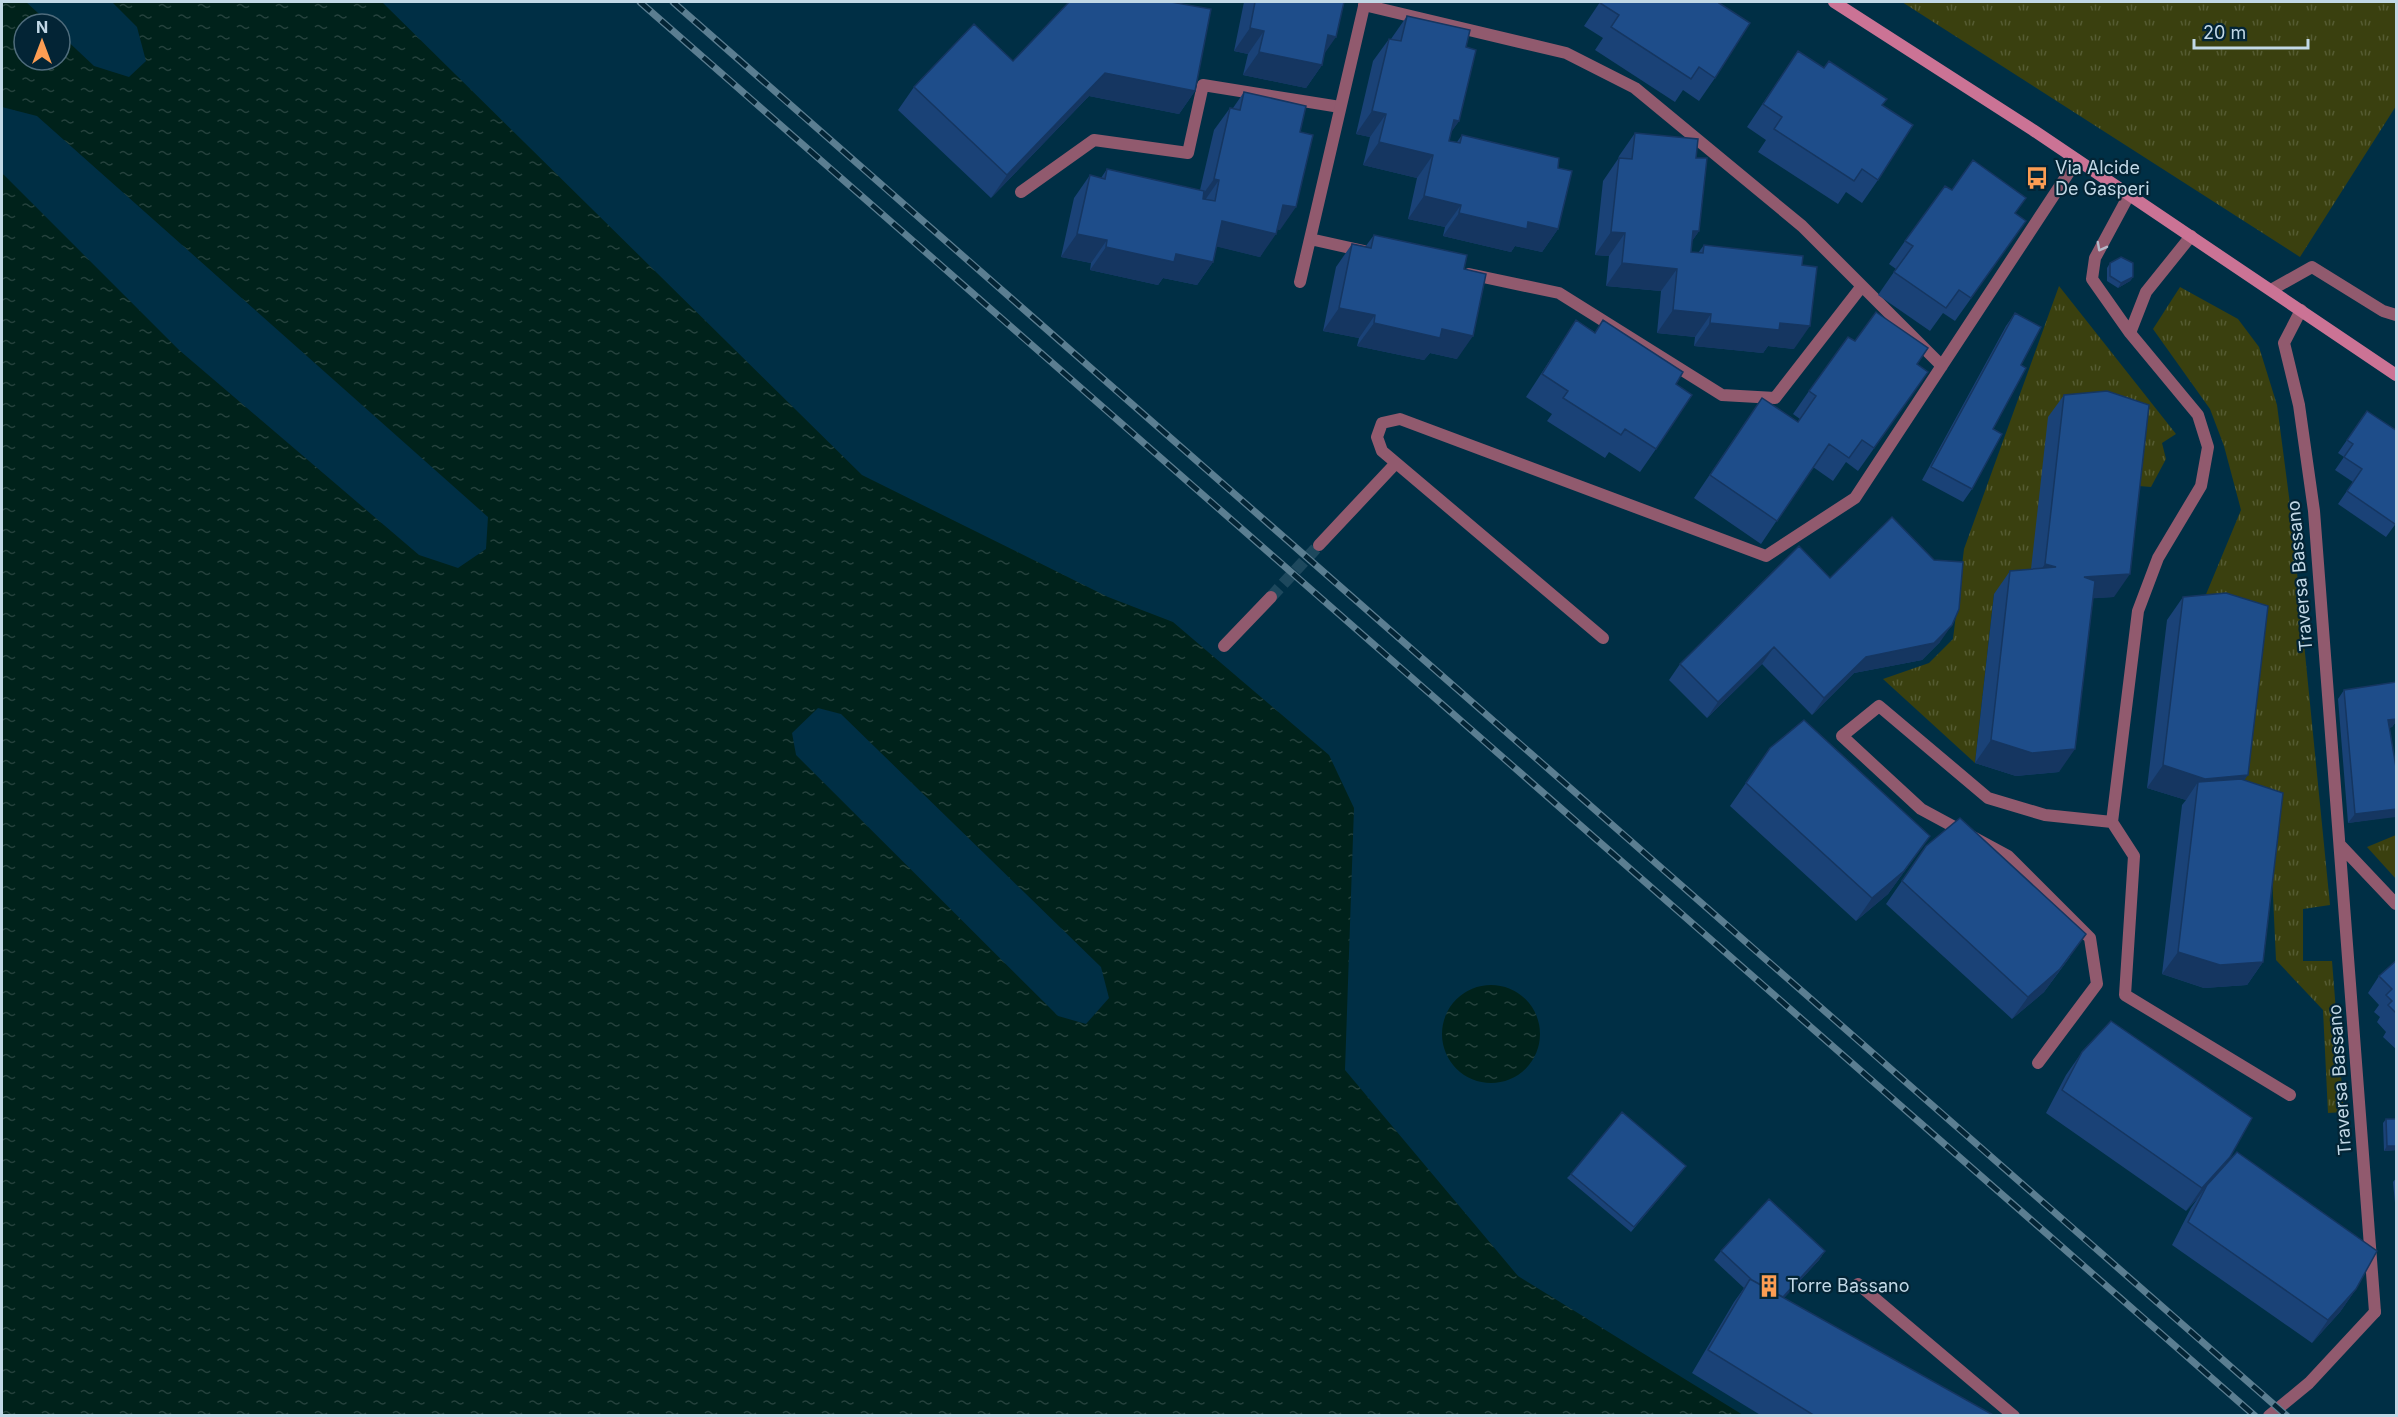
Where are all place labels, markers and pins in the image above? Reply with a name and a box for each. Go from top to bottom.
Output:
place label: Via Alcide De Gasperi [2055,157,2150,199]
bus stop icon: Via Alcide De Gasperi [2024,165,2050,191]
building icon: Torre Bassano [1756,1273,1782,1299]
place label: Torre Bassano [1787,1275,1910,1296]

